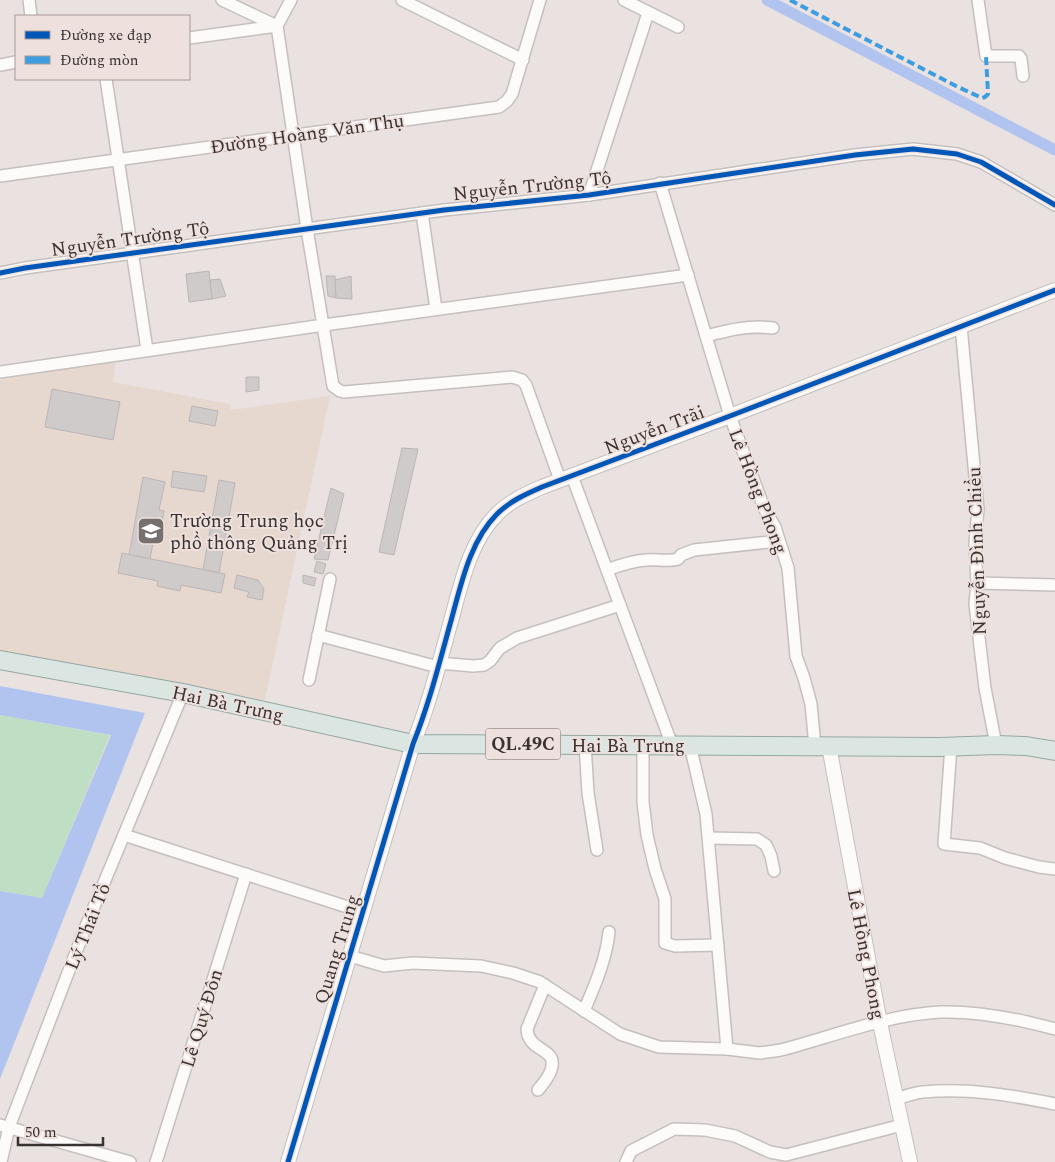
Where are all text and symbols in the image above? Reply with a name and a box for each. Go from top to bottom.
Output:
legend [15,15,190,80]
text: Đường xe đạp [60,24,152,47]
text: Đường mòn [60,49,139,72]
street label: Đường Hoàng Văn Thụ [208,106,406,162]
street label: Nguyễn Trường Tộ [451,164,613,209]
street label: Nguyễn Trường Tộ [49,214,211,265]
street label: Nguyễn Trãi [600,398,709,463]
street label: Lê Hồng Phong [720,425,795,559]
street label: Nguyễn Đình Chiểu [960,466,995,636]
place label: Trường Trung học phổ thông Quảng Trị [170,507,348,558]
school or university icon: Trường Trung học phổ thông Quảng Trị [136,516,166,546]
street label: Hai Bà Trưng [169,678,286,730]
road number: QL.49C [486,729,560,760]
street label: Hai Bà Trưng [571,732,685,761]
street label: Lý Thái Tổ [58,879,119,974]
street label: Lê Hồng Phong [839,887,892,1022]
street label: Quang Trung [307,891,368,1008]
street label: Lê Quý Đôn [174,965,231,1071]
scale bar [18,1114,102,1146]
text: 50 m [25,1121,57,1144]

